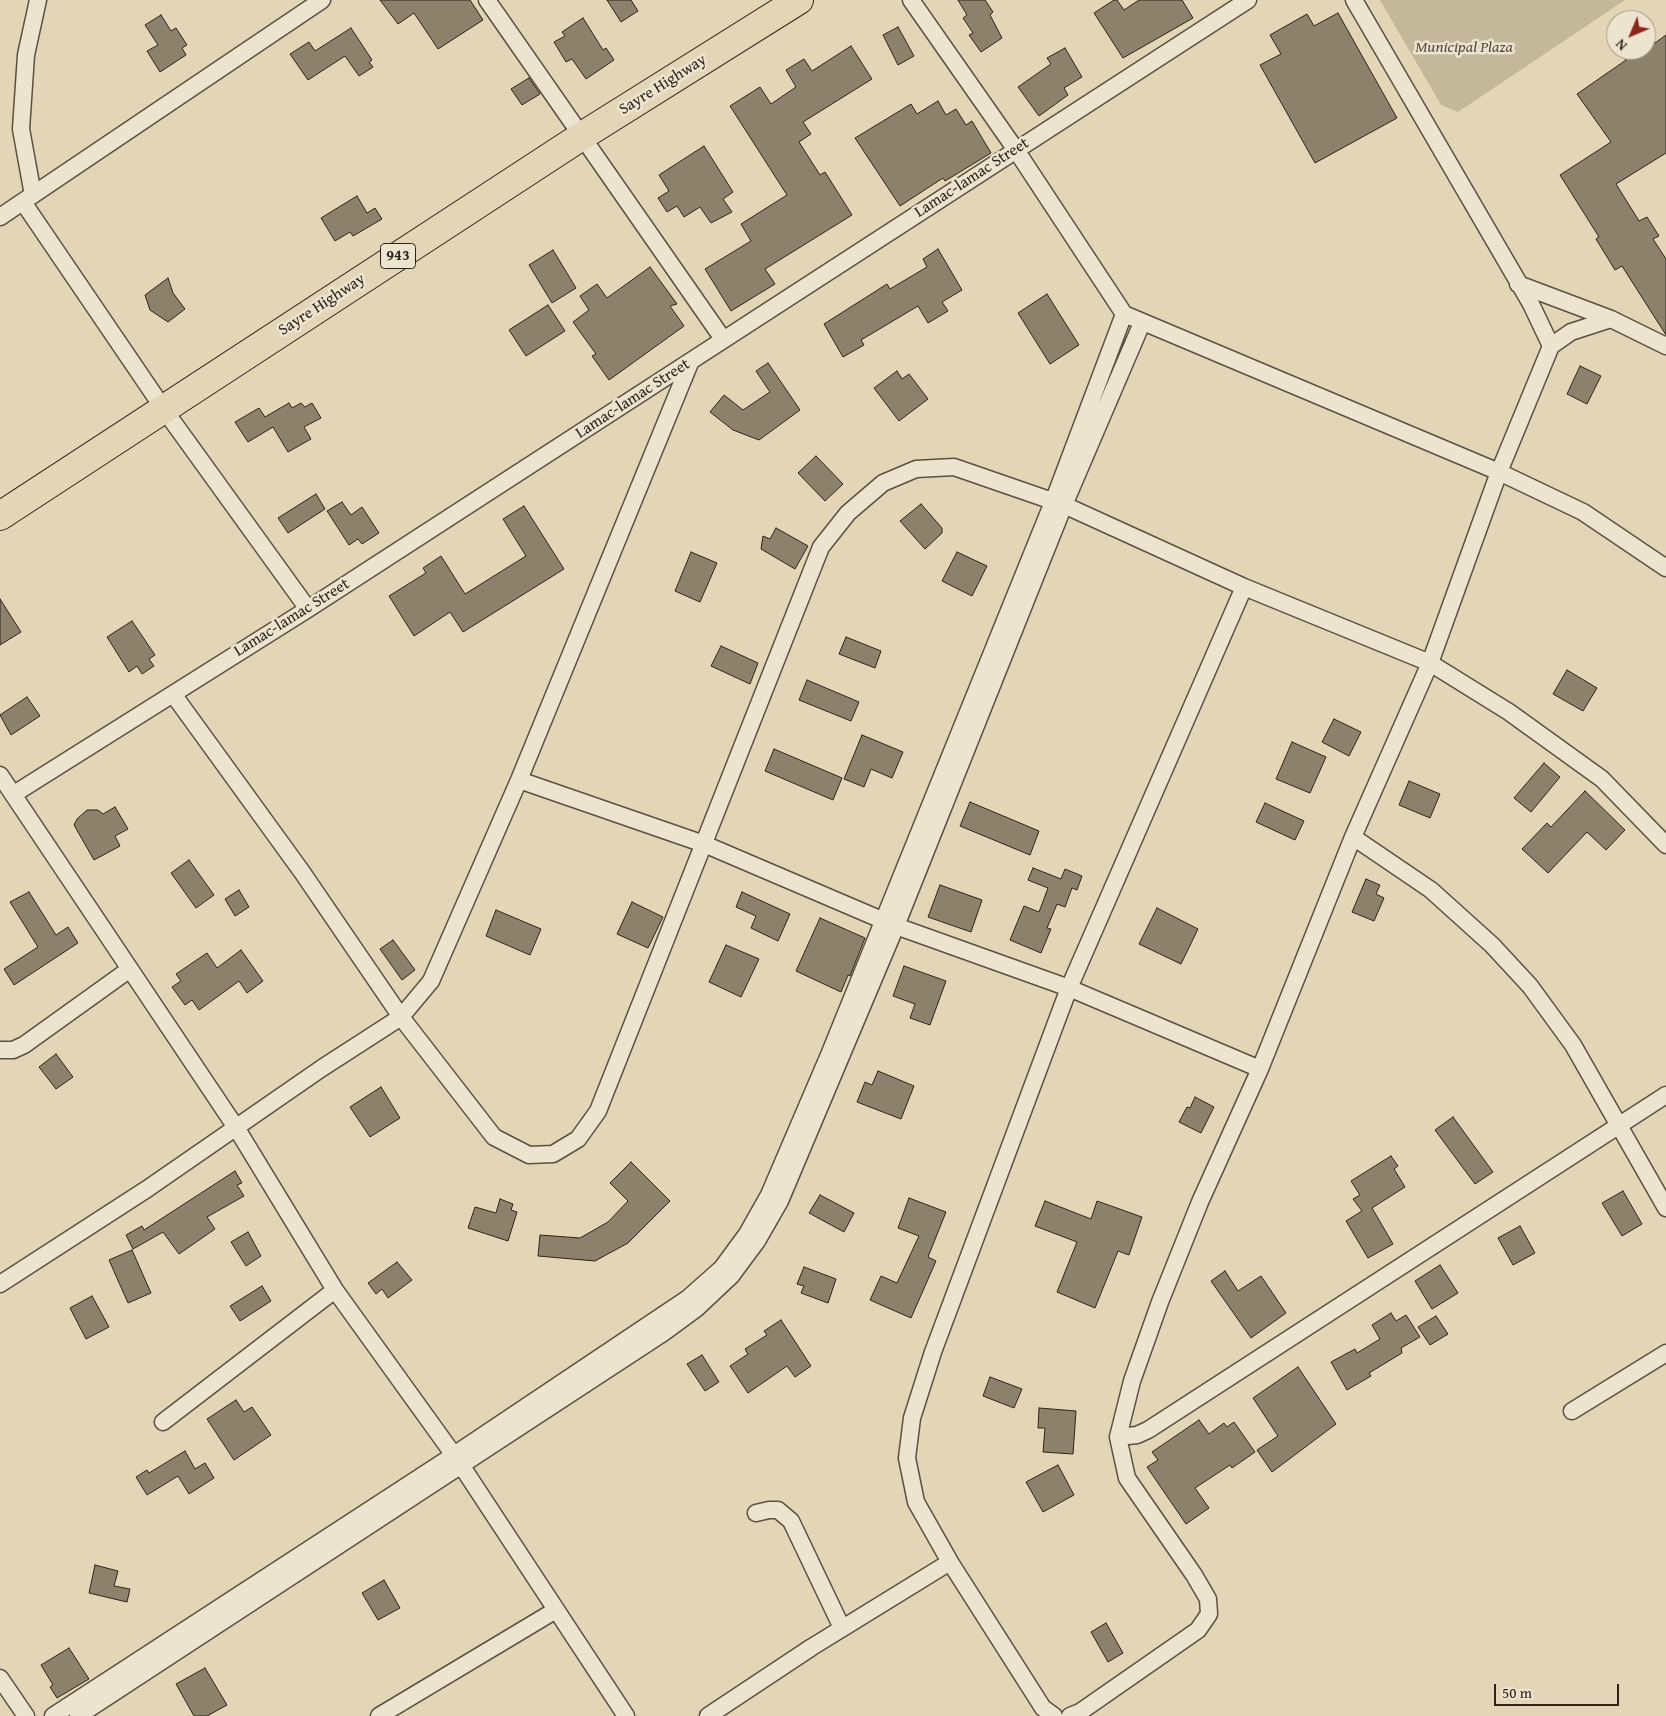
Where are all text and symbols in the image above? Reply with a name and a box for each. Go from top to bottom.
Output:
north arrow [1606,10,1656,60]
text: N [1611,35,1631,55]
park label: Municipal Plaza [1415,38,1513,58]
street label: Sayre Highway [616,51,710,119]
street label: Lamac-lamac Street [911,134,1033,222]
road number: 943 [380,244,416,268]
street label: Sayre Highway [275,270,369,340]
street label: Lamac-lamac Street [572,355,694,443]
street label: Lamac-lamac Street [231,575,353,661]
scale bar [1496,1674,1621,1706]
text: 50 m [1502,1682,1532,1703]

